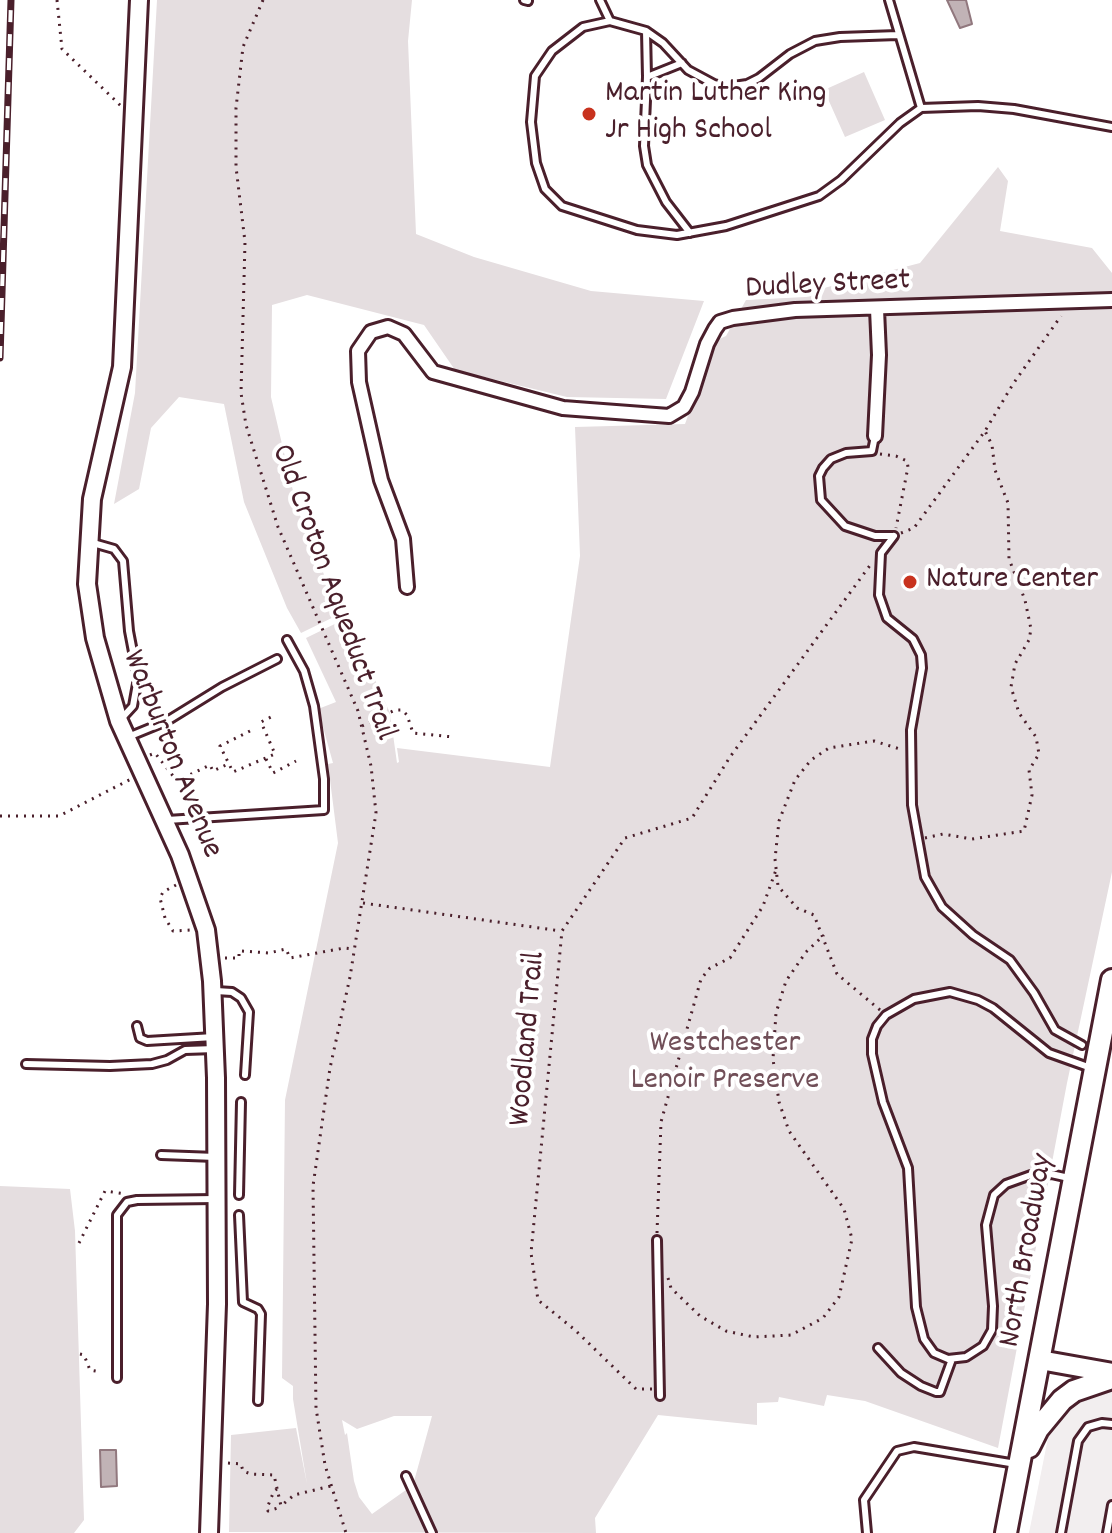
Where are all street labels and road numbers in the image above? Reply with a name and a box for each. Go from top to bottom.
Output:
street label: Dudley Street [745,264,911,310]
street label: Old Croton Aqueduct Trail [260,440,402,746]
street label: Warburton Avenue [111,646,229,864]
street label: Woodland Trail [503,950,557,1128]
street label: North Broadway [993,1151,1065,1351]

